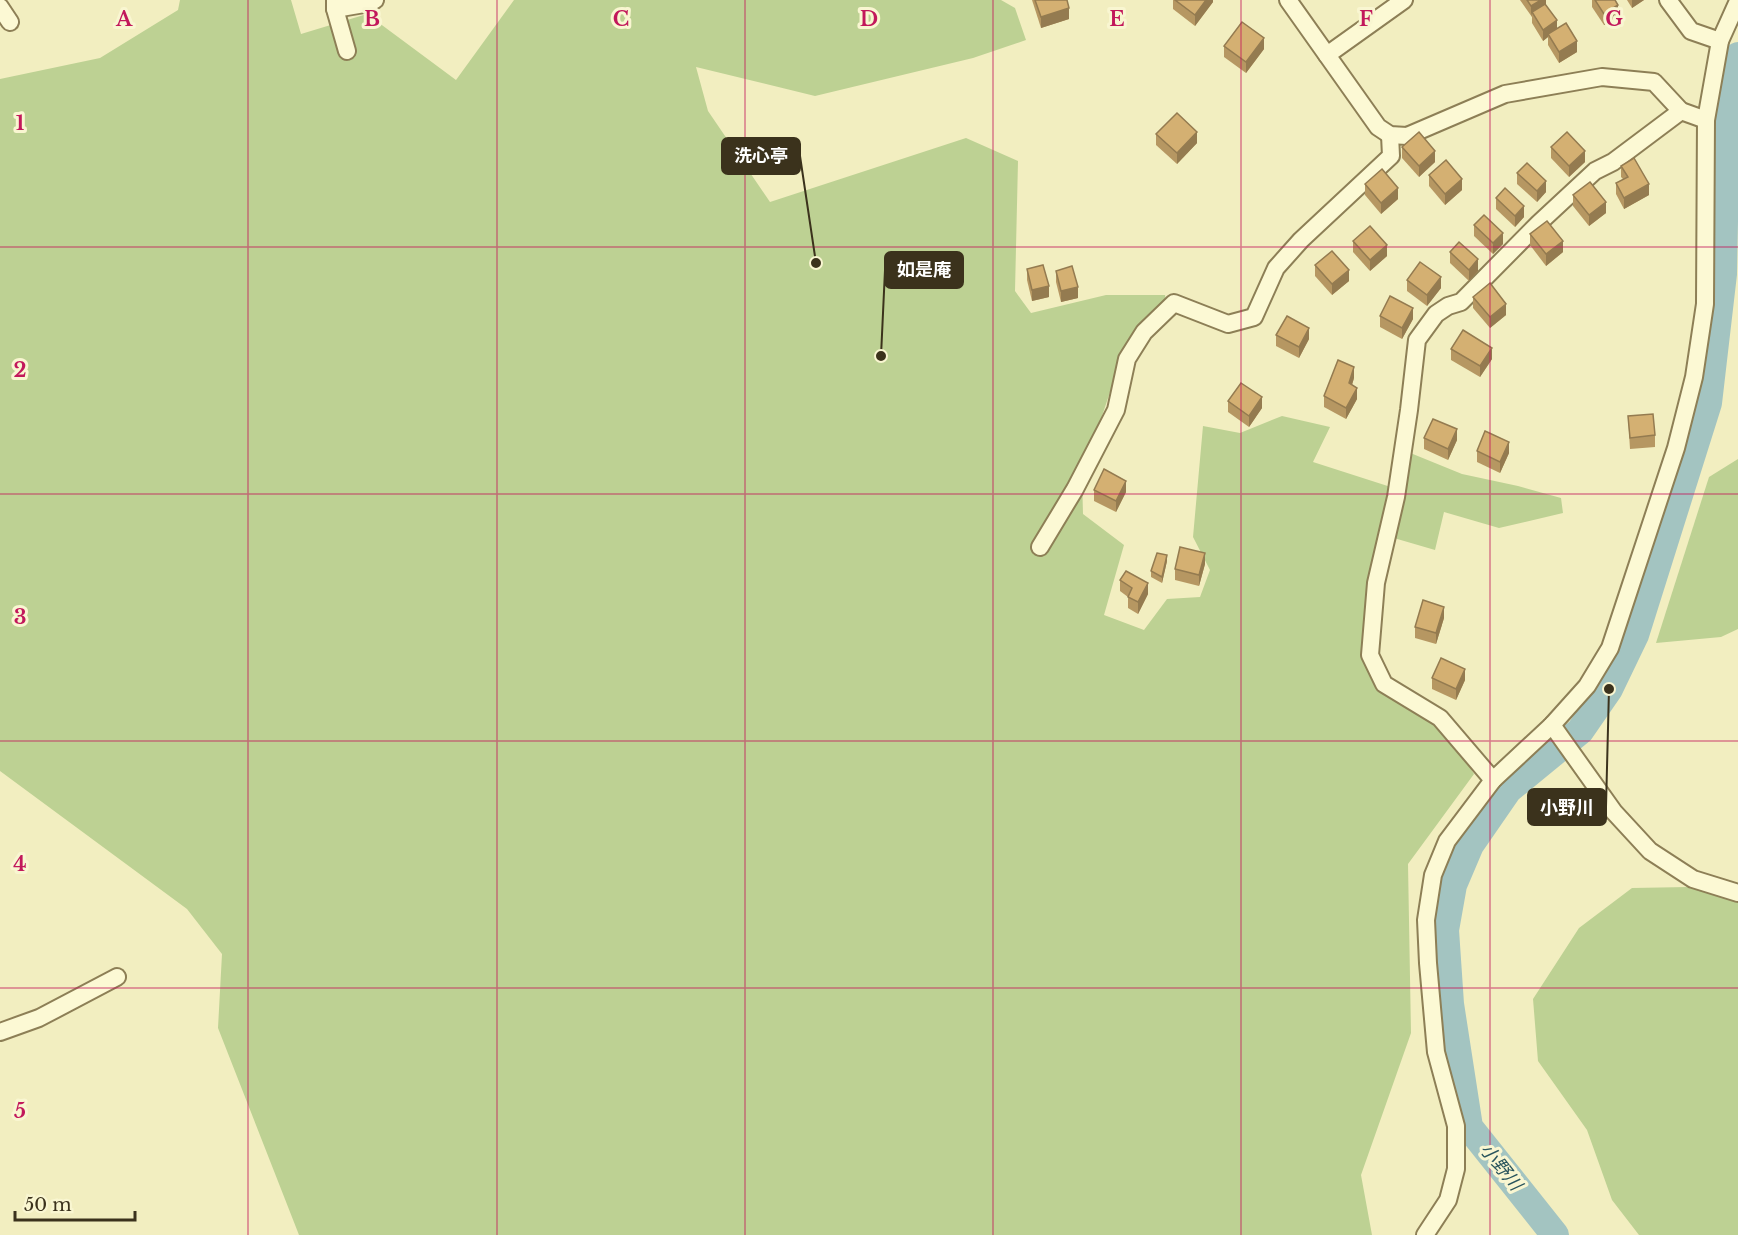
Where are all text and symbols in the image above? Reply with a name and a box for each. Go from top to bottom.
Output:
text: A [115,7,133,31]
text: B [364,7,380,31]
text: C [613,7,629,31]
text: D [860,7,878,31]
text: E [1109,7,1125,31]
text: F [1359,7,1373,31]
text: G [1605,7,1623,31]
text: 1 [16,111,25,135]
callout: 洗心亭 [722,138,800,174]
text: 洗心亭 [734,145,788,167]
callout: 如是庵 [885,252,963,288]
text: 如是庵 [897,259,951,281]
text: 2 [13,358,27,382]
text: 3 [14,605,26,629]
callout: 小野川 [1528,789,1606,825]
text: 小野川 [1540,797,1594,819]
text: 4 [13,852,27,876]
text: 5 [14,1099,26,1123]
water label: 小野川 [1475,1139,1528,1196]
scale bar [15,1184,135,1222]
text: 50 m [24,1194,72,1216]

